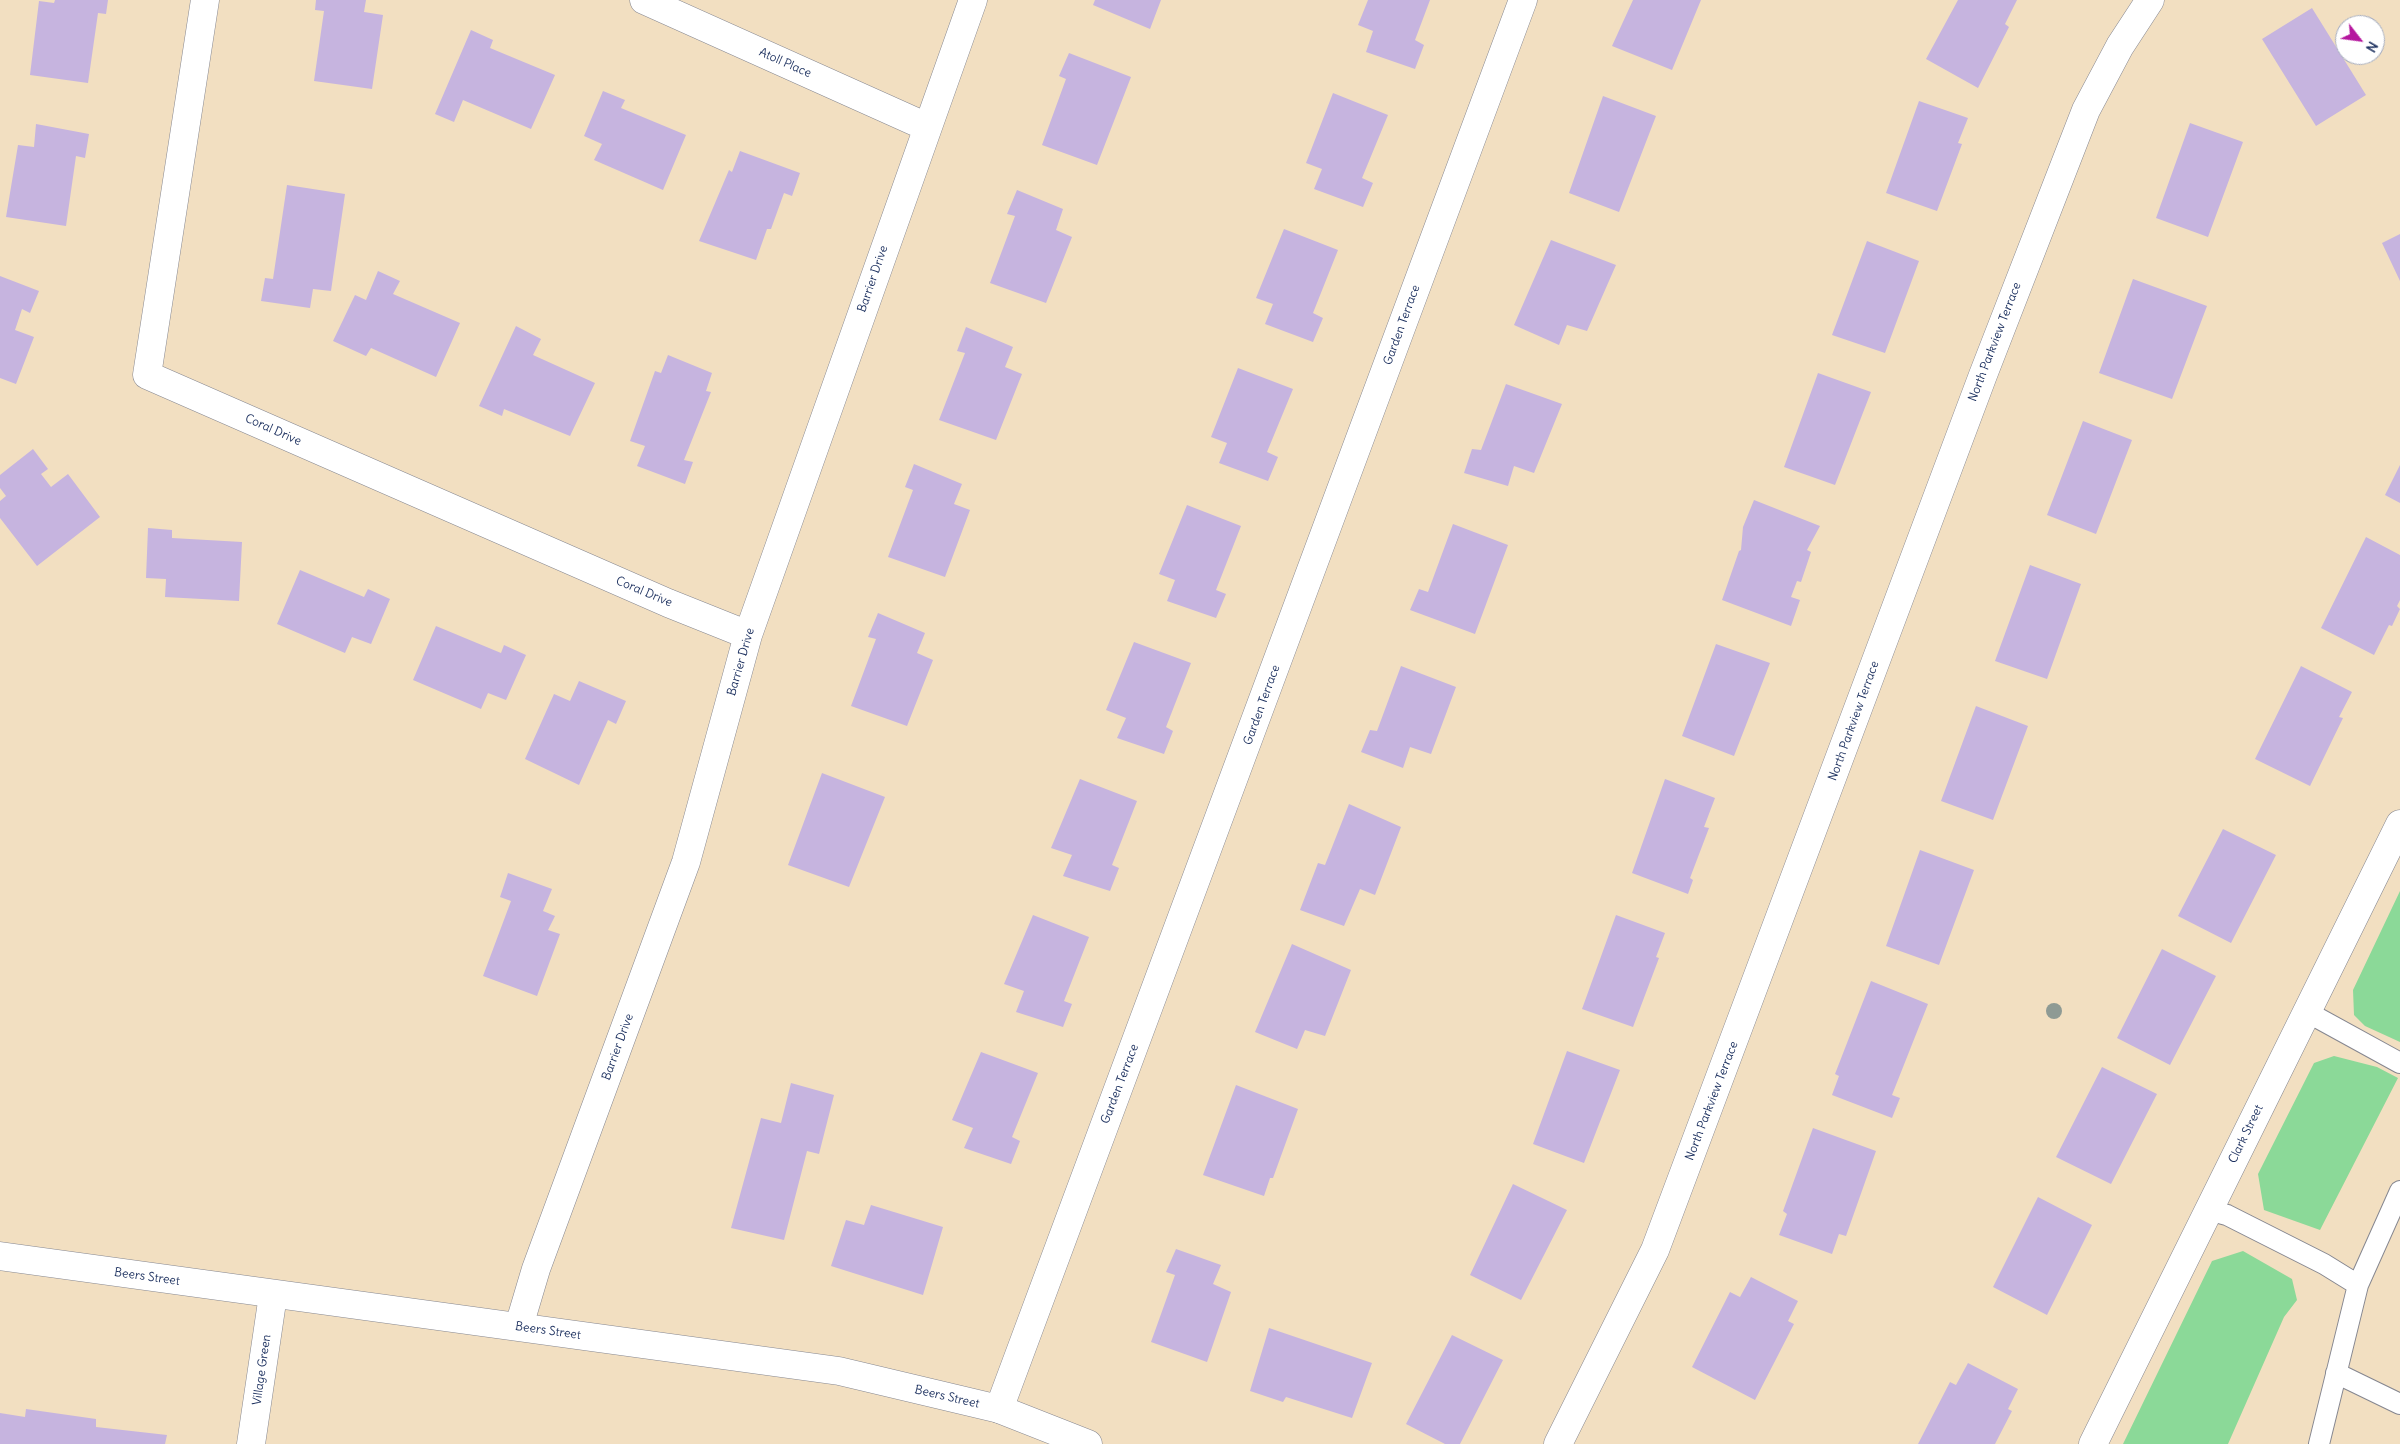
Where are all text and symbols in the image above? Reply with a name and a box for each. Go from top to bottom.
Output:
north arrow [2335,15,2385,65]
text: N [2362,38,2382,56]
street label: Atoll Place [757,45,813,81]
street label: Barrier Drive [855,244,891,314]
street label: North Parkview Terrace [1966,280,2024,404]
street label: Garden Terrace [1381,283,1423,367]
street label: Coral Drive [243,411,303,449]
street label: Coral Drive [614,574,674,610]
street label: Barrier Drive [724,626,758,698]
street label: North Parkview Terrace [1826,659,1882,783]
street label: Garden Terrace [1241,663,1283,747]
street label: Barrier Drive [599,1012,637,1082]
street label: North Parkview Terrace [1683,1039,1741,1163]
street label: Garden Terrace [1098,1042,1142,1126]
street label: Clark Street [2226,1102,2266,1166]
street label: Beers Street [113,1265,181,1289]
street label: Beers Street [514,1319,582,1343]
street label: Village Green [250,1334,274,1406]
street label: Beers Street [913,1383,981,1411]

